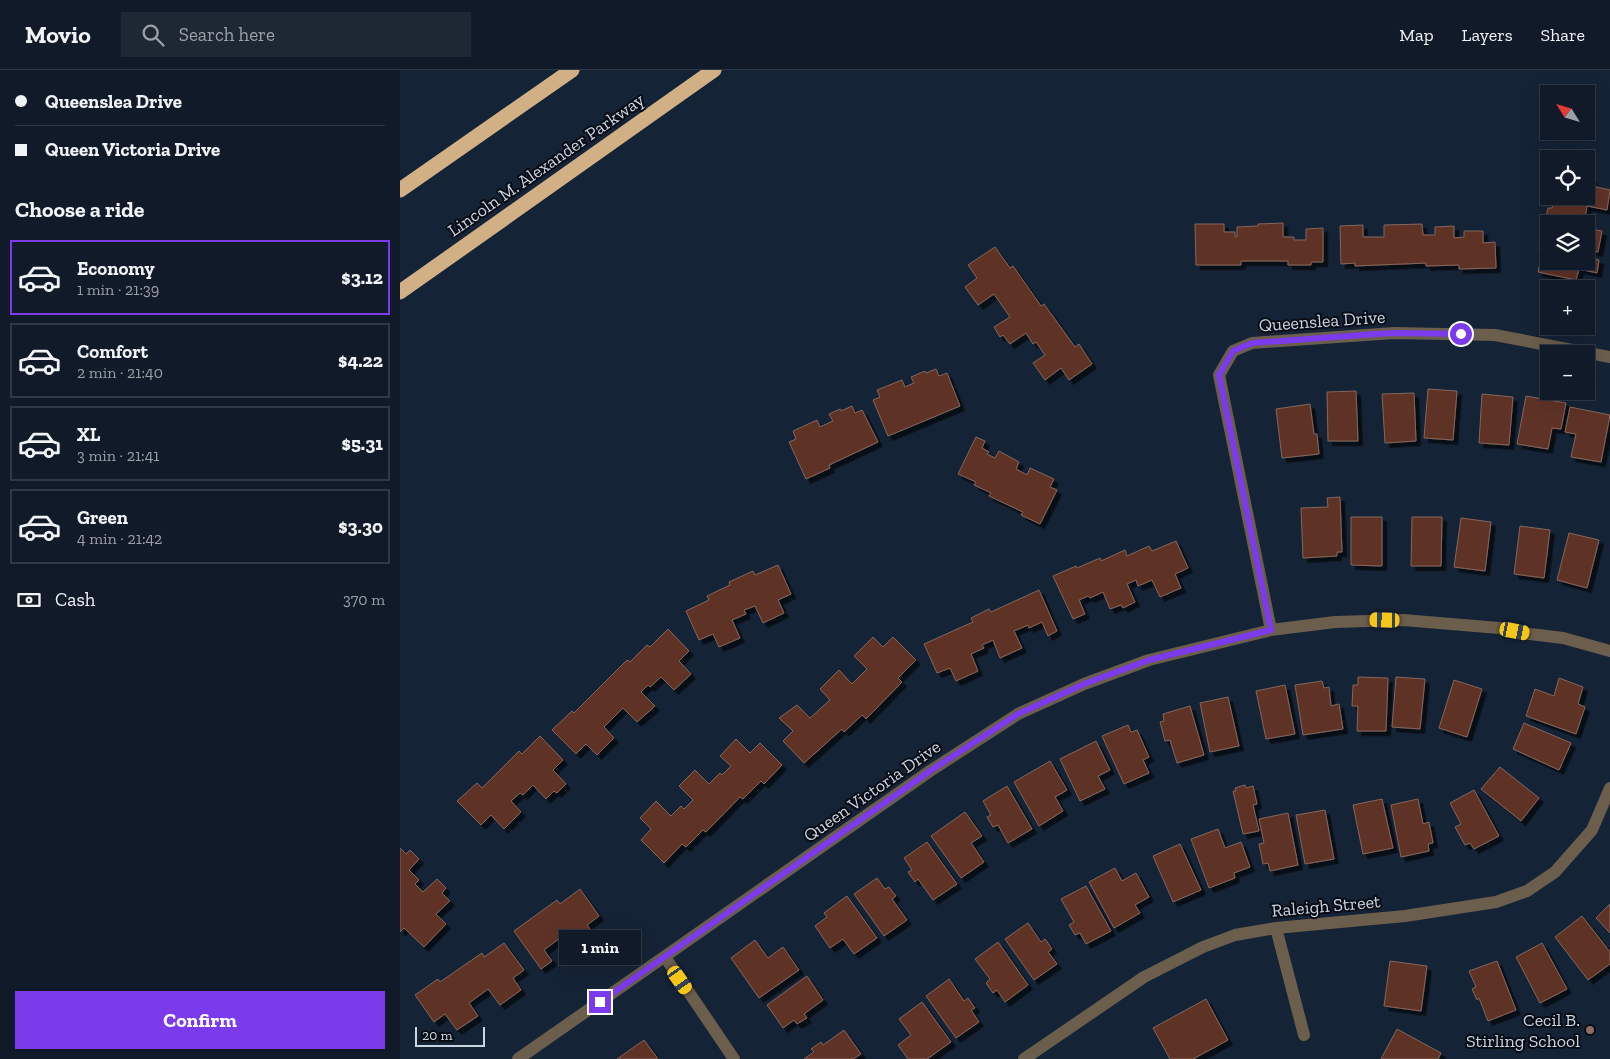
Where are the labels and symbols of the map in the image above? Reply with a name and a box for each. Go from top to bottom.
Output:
north arrow [1540,85,1595,140]
street label: Lincoln M. Alexander Parkway [443,88,649,241]
street label: Queenslea Drive [1258,306,1386,336]
route start [1450,323,1472,345]
car [1369,612,1400,628]
car [1498,621,1531,641]
street label: Queen Victoria Drive [799,735,945,847]
street label: Raleigh Street [1271,890,1382,922]
callout: 1 min [559,930,641,964]
car [665,963,694,997]
route end [589,991,611,1013]
place label: Cecil B. Stirling School [1466,1009,1580,1052]
scale bar [415,1024,485,1047]
marker: Cecil B. Stirling School [1584,1024,1596,1036]

